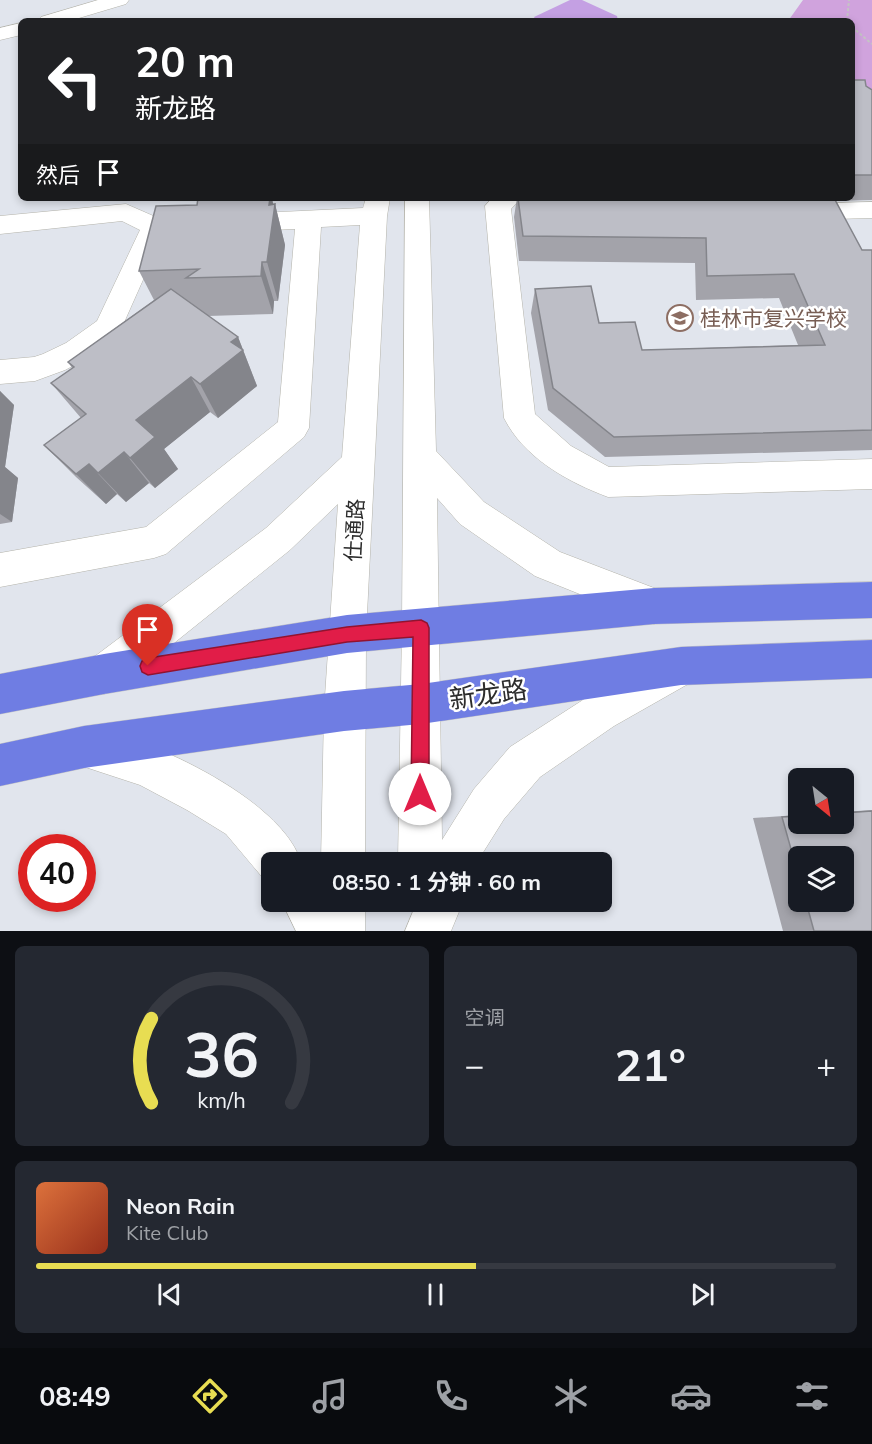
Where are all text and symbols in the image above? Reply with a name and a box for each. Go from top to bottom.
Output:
text: 20 m [135,35,235,88]
icon: left [36,42,114,120]
text: 新龙路 [135,91,216,125]
icon: arrive [92,156,125,189]
text: 然后 [36,161,80,189]
school or university icon: 桂林市复兴学校 [665,303,695,333]
place label: 桂林市复兴学校 [700,305,847,331]
street label: 仕通路 [339,498,369,562]
pin [122,604,173,666]
icon: arrive [131,613,164,646]
street label: 新龙路 [447,672,529,716]
position arrow [388,762,452,826]
north arrow [788,768,854,834]
map controls [788,768,854,912]
speed limit sign: 40 [18,834,96,912]
button: layers [788,846,854,912]
text: 08:50 · 1 分钟 · 60 m [332,868,541,896]
text: 空调 [465,1005,505,1030]
text: 36 [184,1014,259,1093]
text: 21° [615,1036,686,1092]
text: − [465,1044,484,1085]
text: + [816,1044,836,1085]
text: km/h [197,1086,246,1113]
text: Neon Rain [126,1192,235,1220]
text: Kite Club [126,1220,208,1245]
icon: previous [153,1278,186,1311]
icon: pause [419,1278,452,1311]
icon: next [686,1278,719,1311]
icon: directions [189,1375,231,1417]
icon: music [309,1375,351,1417]
icon: phone [430,1375,472,1417]
icon: climate [550,1375,592,1417]
icon: car [670,1375,712,1417]
icon: filters [791,1375,833,1417]
text: 08:49 [39,1379,111,1413]

